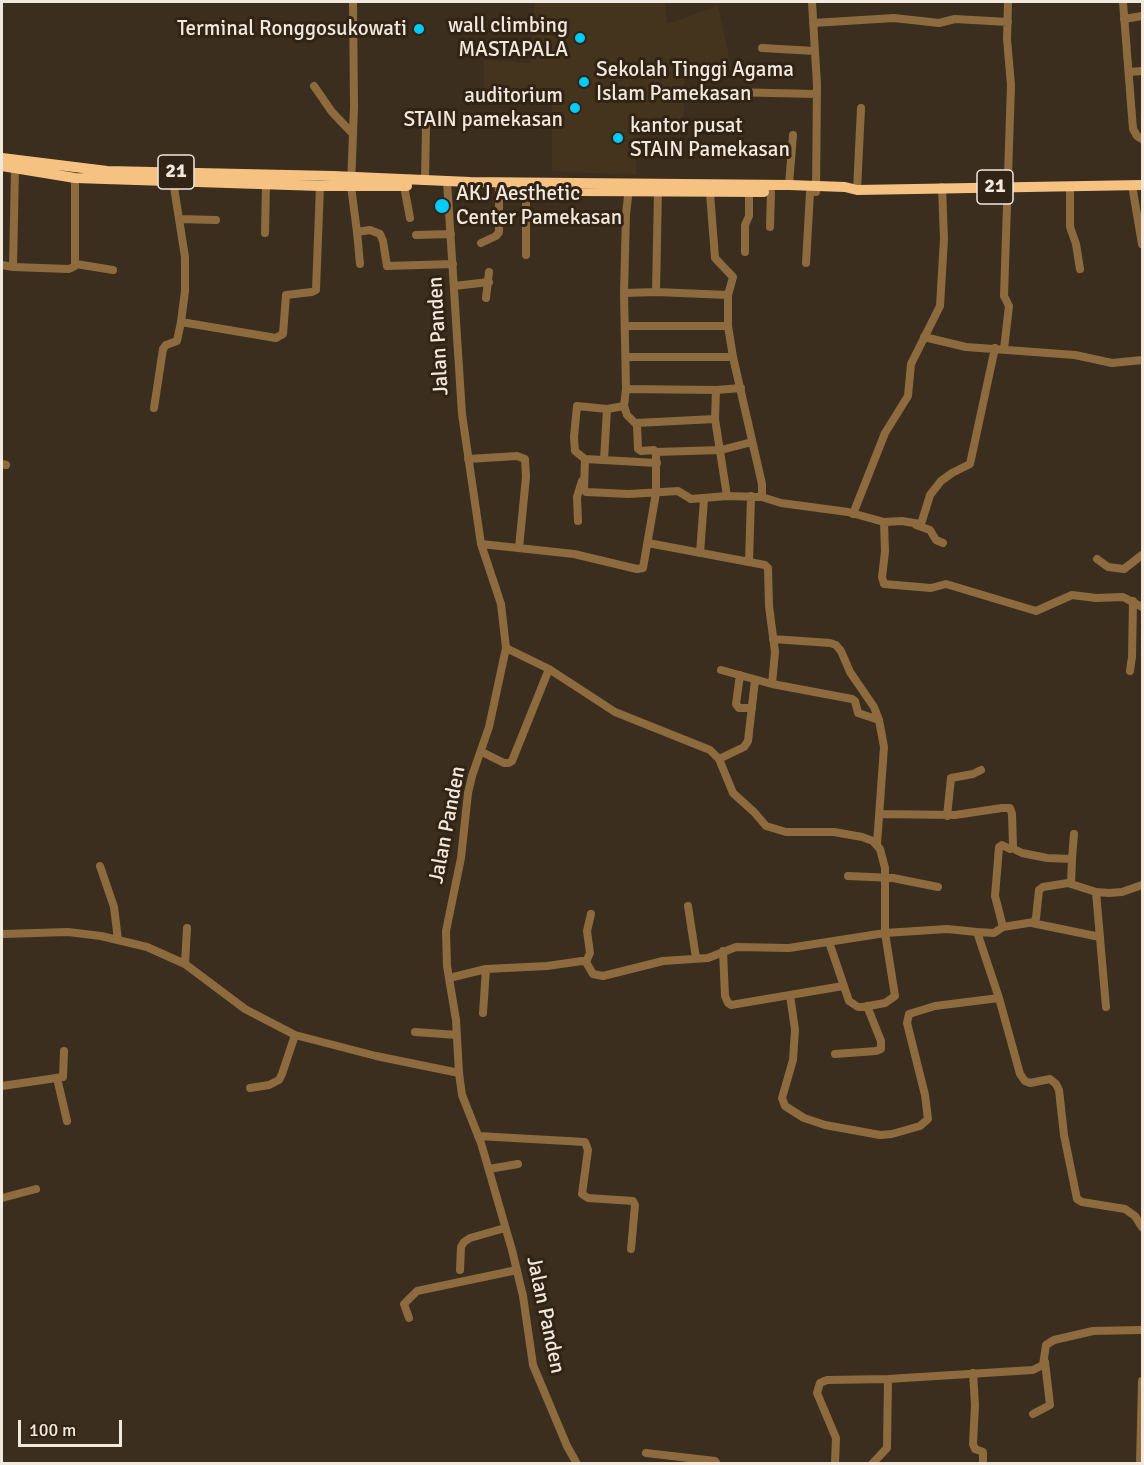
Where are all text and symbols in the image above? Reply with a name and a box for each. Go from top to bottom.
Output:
place label: wall climbing MASTAPALA [448,13,568,63]
place label: Terminal Ronggosukowati [177,16,407,42]
marker: Terminal Ronggosukowati [412,22,426,36]
marker: wall climbing MASTAPALA [573,31,587,45]
place label: Sekolah Tinggi Agama Islam Pamekasan [596,57,794,107]
marker: Sekolah Tinggi Agama Islam Pamekasan [577,75,591,89]
place label: auditorium STAIN pamekasan [403,83,563,133]
marker: auditorium STAIN pamekasan [568,101,582,115]
place label: kantor pusat STAIN Pamekasan [630,113,790,163]
marker: kantor pusat STAIN Pamekasan [611,131,625,145]
road number: 21 [158,155,194,189]
road number: 21 [977,170,1013,204]
place label: AKJ Aesthetic Center Pamekasan [456,181,622,231]
marker: AKJ Aesthetic Center Pamekasan [433,197,451,215]
street label: Jalan Panden [423,276,455,396]
street label: Jalan Panden [424,764,472,886]
street label: Jalan Panden [520,1254,570,1376]
scale bar [21,1408,124,1446]
text: 100 m [29,1419,76,1441]

